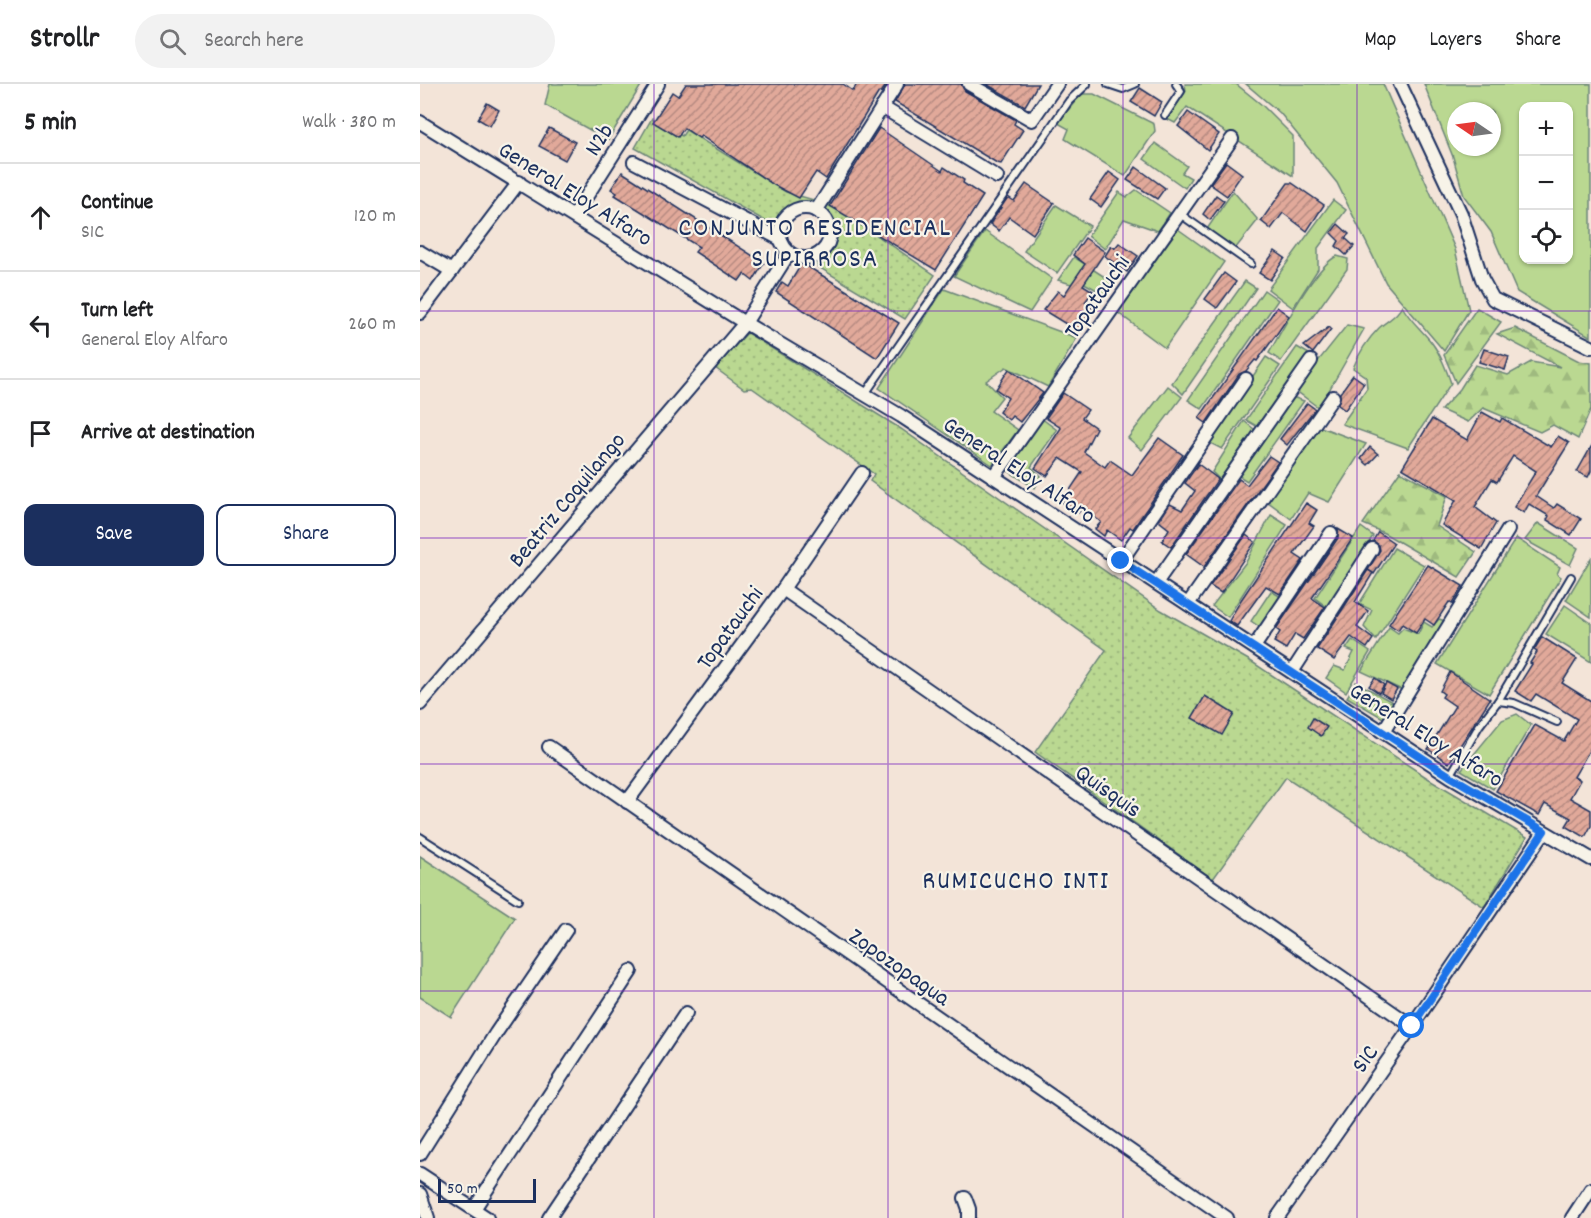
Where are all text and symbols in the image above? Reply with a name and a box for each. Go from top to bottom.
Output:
search box [135,14,555,68]
text: Strollr [30,21,99,61]
icon: search [156,25,189,58]
text: Search here [204,26,304,57]
text: Map [1365,26,1396,56]
text: Layers [1429,26,1482,56]
text: Share [1515,26,1561,56]
north arrow [1447,102,1501,156]
map controls [1519,102,1573,264]
button: + [1519,102,1573,156]
text: 5 min [24,105,77,142]
text: Walk · 380 m [302,109,396,137]
street label: N2b [577,118,624,163]
street label: General Eloy Alfaro [491,134,658,257]
button: − [1519,156,1573,210]
text: Continue [81,188,153,219]
icon: ahead [24,201,57,234]
text: 120 m [354,203,396,231]
district label: CONJUNTO RESIDENCIAL SUPIRROSA [678,210,952,280]
button: locate [1519,210,1573,264]
text: S1C [81,219,104,247]
street label: Topatauchi [1057,249,1140,347]
text: Turn left [81,296,153,327]
icon: left [24,309,57,342]
text: 260 m [348,311,396,339]
text: General Eloy Alfaro [81,327,228,355]
street label: General Eloy Alfaro [935,409,1102,534]
icon: arrive [24,417,57,450]
text: Arrive at destination [81,418,255,449]
street label: Beatriz Coquilango [502,426,635,576]
button: Save [24,504,204,566]
button: Share [216,504,396,566]
route end [1107,547,1133,573]
street label: Topatauchi [689,580,773,678]
street label: General Eloy Alfaro [1342,675,1509,798]
street label: Quisquis [1067,757,1147,828]
district label: RUMICUCHO INTI [922,863,1110,902]
street label: Zopozopagua [841,921,957,1016]
route start [1398,1012,1424,1038]
street label: S1C [1345,1039,1388,1081]
scale bar [438,1176,536,1204]
text: 50 m [447,1178,478,1201]

